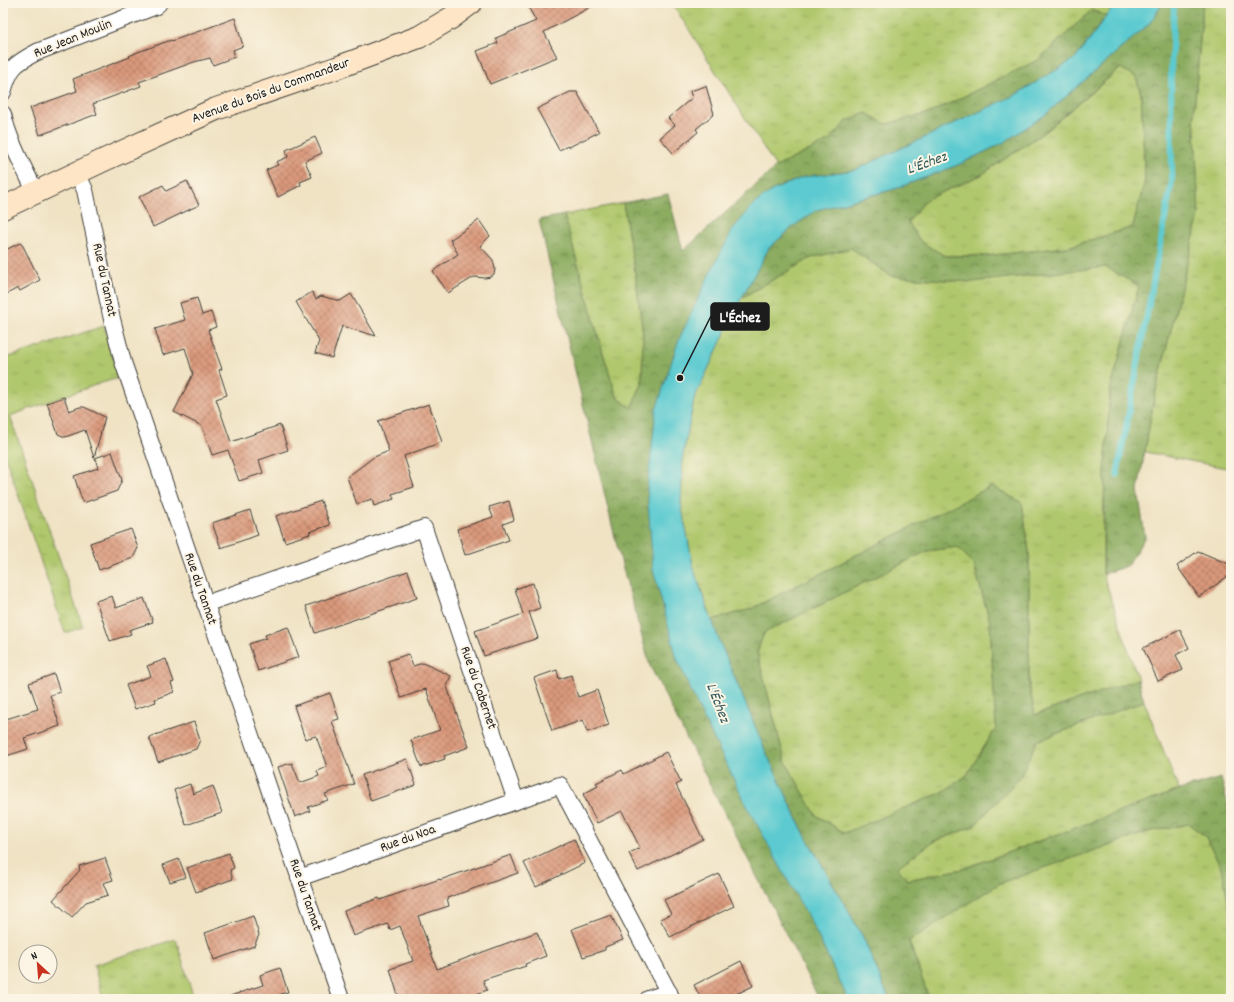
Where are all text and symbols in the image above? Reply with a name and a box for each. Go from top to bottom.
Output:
street label: Rue Jean Moulin [31,14,115,64]
street label: Avenue du Bois du Commandeur [189,53,354,129]
water label: L'Échez [904,146,951,181]
street label: Rue du Tannat [86,241,122,319]
callout: L'Échez [711,303,769,330]
text: L'Échez [719,308,761,330]
street label: Rue du Tannat [178,550,222,628]
street label: Rue du Cabernet [454,644,502,732]
water label: L'Échez [699,680,735,727]
street label: Rue du Noa [377,820,439,858]
street label: Rue du Tannat [283,856,327,934]
north arrow [18,944,58,984]
text: N [29,948,41,965]

